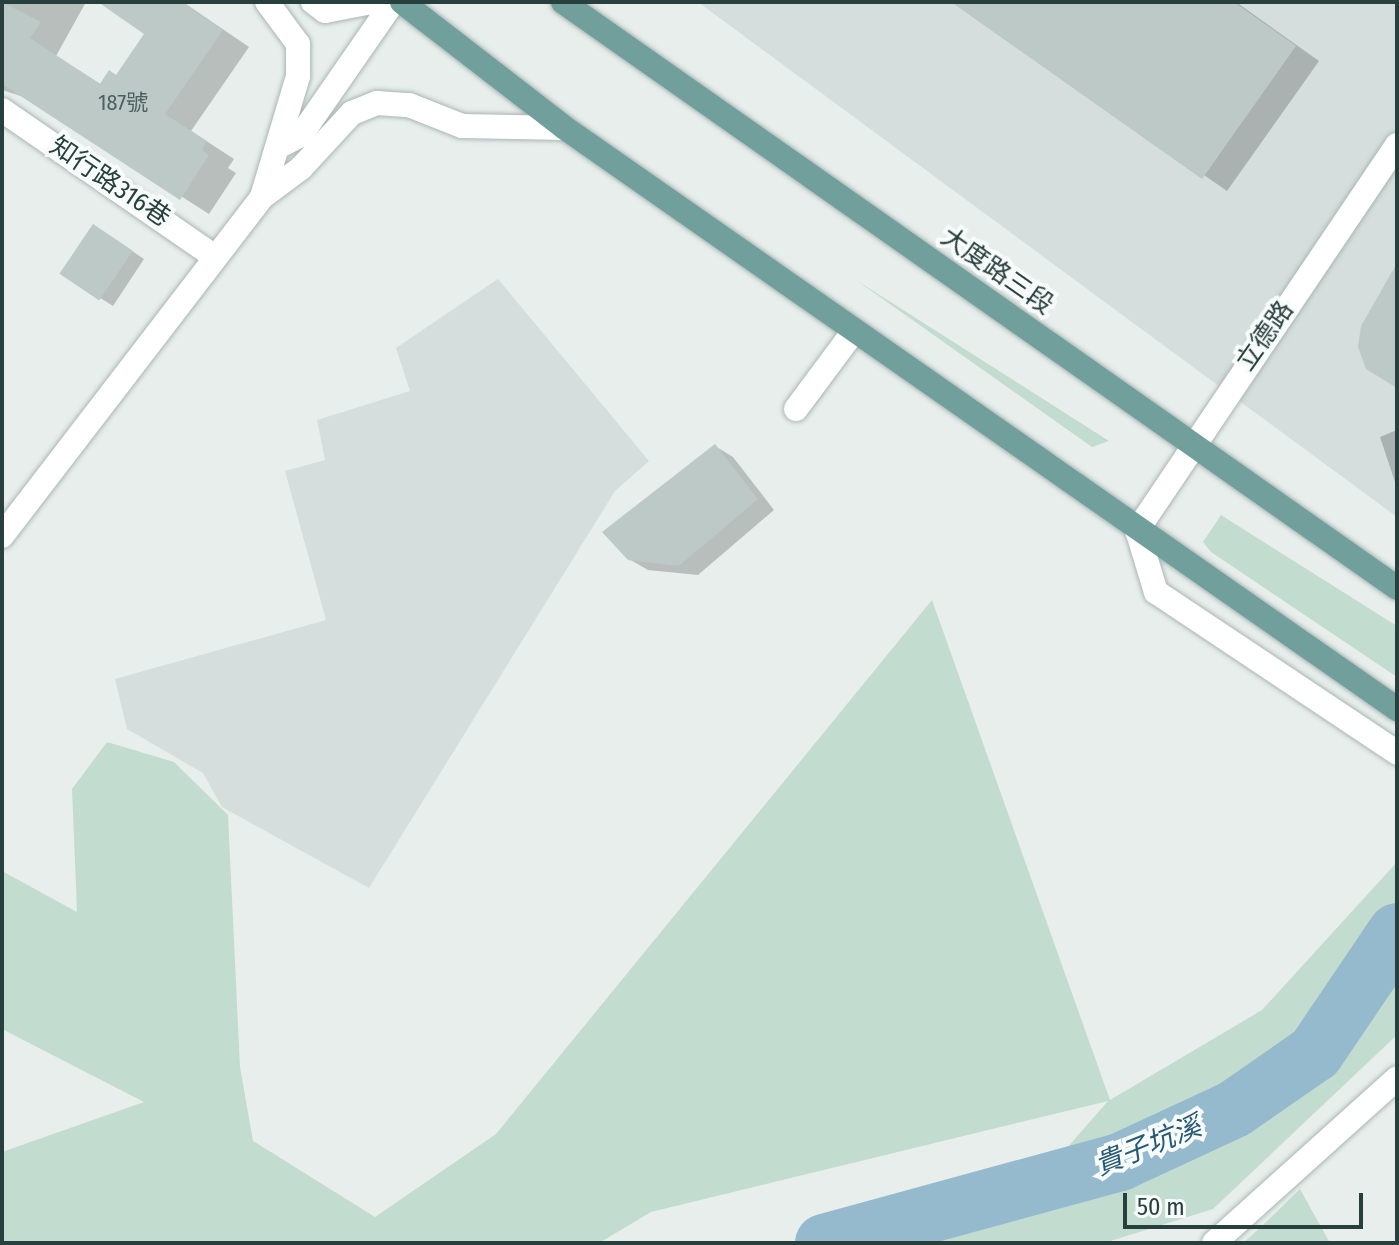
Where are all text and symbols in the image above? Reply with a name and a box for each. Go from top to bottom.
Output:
house number: 187號 [98,90,148,116]
street label: 知行路316巷 [44,130,176,234]
street label: 大度路三段 [935,221,1059,321]
street label: 立德路 [1230,295,1300,377]
water label: 貴子坑溪 [1090,1109,1206,1183]
scale bar [1127,1177,1367,1227]
text: 50 m [1137,1193,1185,1221]

